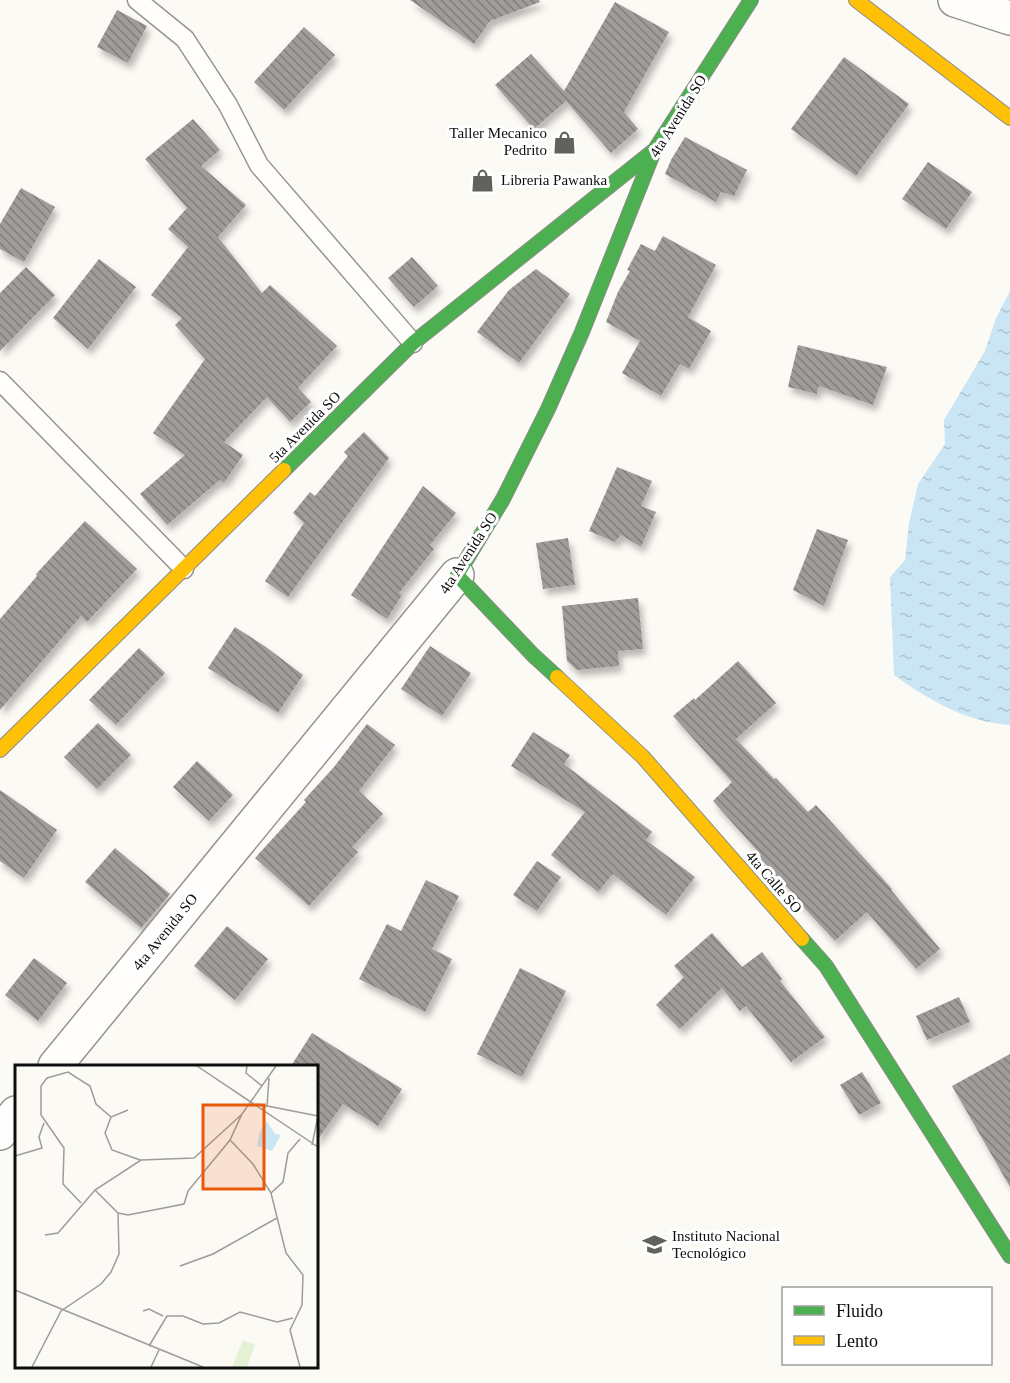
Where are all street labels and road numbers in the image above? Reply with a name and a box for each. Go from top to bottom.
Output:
street label: 4ta Avenida SO [646,72,710,160]
street label: 5ta Avenida SO [266,388,344,466]
street label: 4ta Avenida SO [436,509,500,597]
street label: 4ta Calle SO [743,848,805,916]
street label: 4ta Avenida SO [129,890,201,974]

